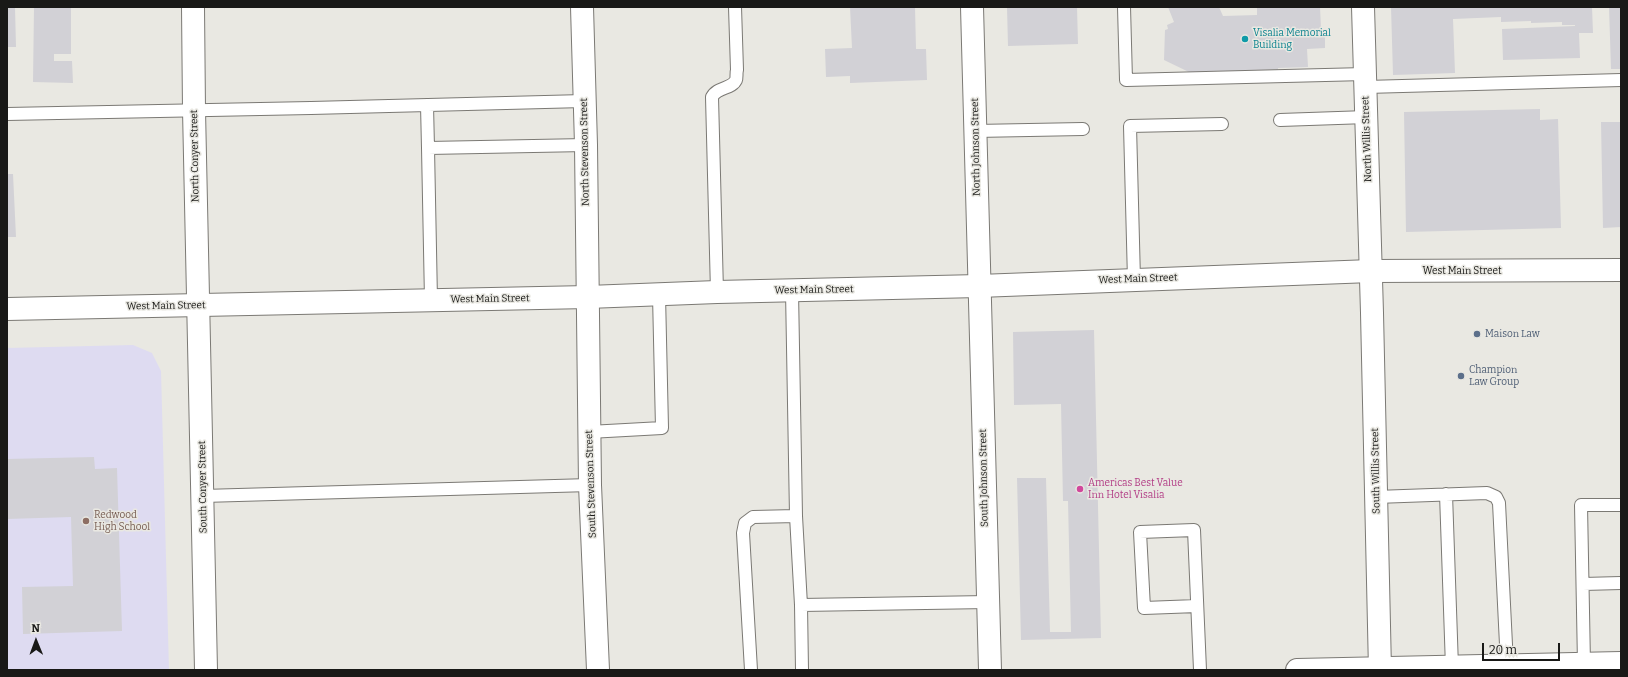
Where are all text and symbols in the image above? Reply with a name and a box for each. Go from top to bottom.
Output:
place label: Visalia Memorial Building [1253,27,1331,50]
marker: Visalia Memorial Building [1240,34,1250,44]
street label: North Willis Street [1359,96,1375,182]
street label: North Stevenson Street [578,98,592,206]
street label: North Johnson Street [969,98,983,196]
street label: North Conyer Street [188,109,202,203]
street label: West Main Street [1422,265,1502,277]
street label: West Main Street [1098,272,1178,286]
street label: West Main Street [774,283,854,297]
street label: West Main Street [450,292,530,306]
street label: West Main Street [126,299,206,313]
place label: Maison Law [1485,328,1540,340]
marker: Maison Law [1472,329,1482,339]
place label: Champion Law Group [1469,364,1519,388]
marker: Champion Law Group [1456,371,1466,381]
street label: South Willis Street [1369,428,1383,514]
street label: South Johnson Street [977,429,991,527]
street label: South Stevenson Street [583,430,599,538]
street label: South Conyer Street [196,441,210,533]
place label: Americas Best Value Inn Hotel Visalia [1088,477,1183,500]
marker: Americas Best Value Inn Hotel Visalia [1075,484,1085,494]
place label: Redwood High School [94,509,150,532]
marker: Redwood High School [81,516,91,526]
north arrow [16,621,56,661]
text: N [31,622,40,635]
scale bar [1484,635,1562,661]
text: 20 m [1489,643,1517,657]

